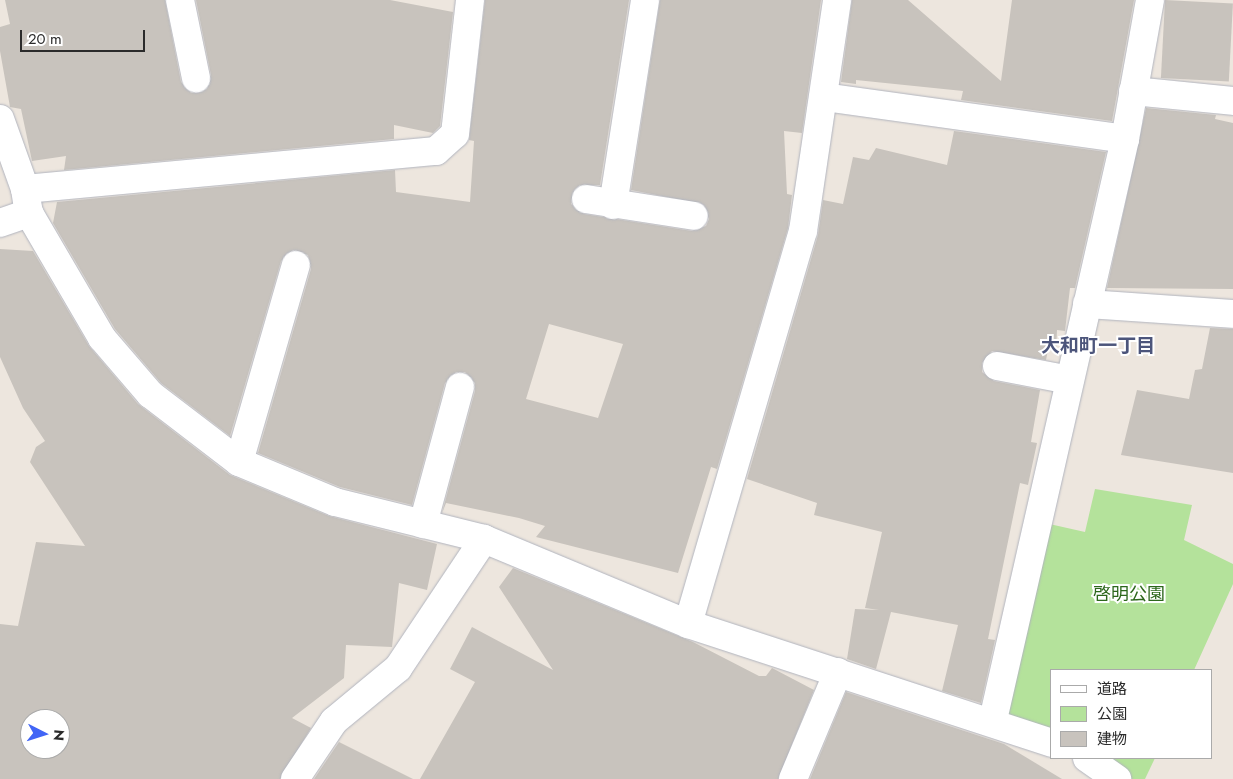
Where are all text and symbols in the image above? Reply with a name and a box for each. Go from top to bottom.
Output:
scale bar [22,20,148,52]
text: 20 m [28,28,62,50]
district label: 大和町一丁目 [1041,335,1155,357]
park label: 啓明公園 [1093,583,1165,605]
legend [1050,669,1213,759]
text: 道路 [1097,678,1127,700]
text: 公園 [1097,703,1127,725]
north arrow [20,709,70,759]
text: 建物 [1097,728,1127,750]
text: N [48,729,69,742]

